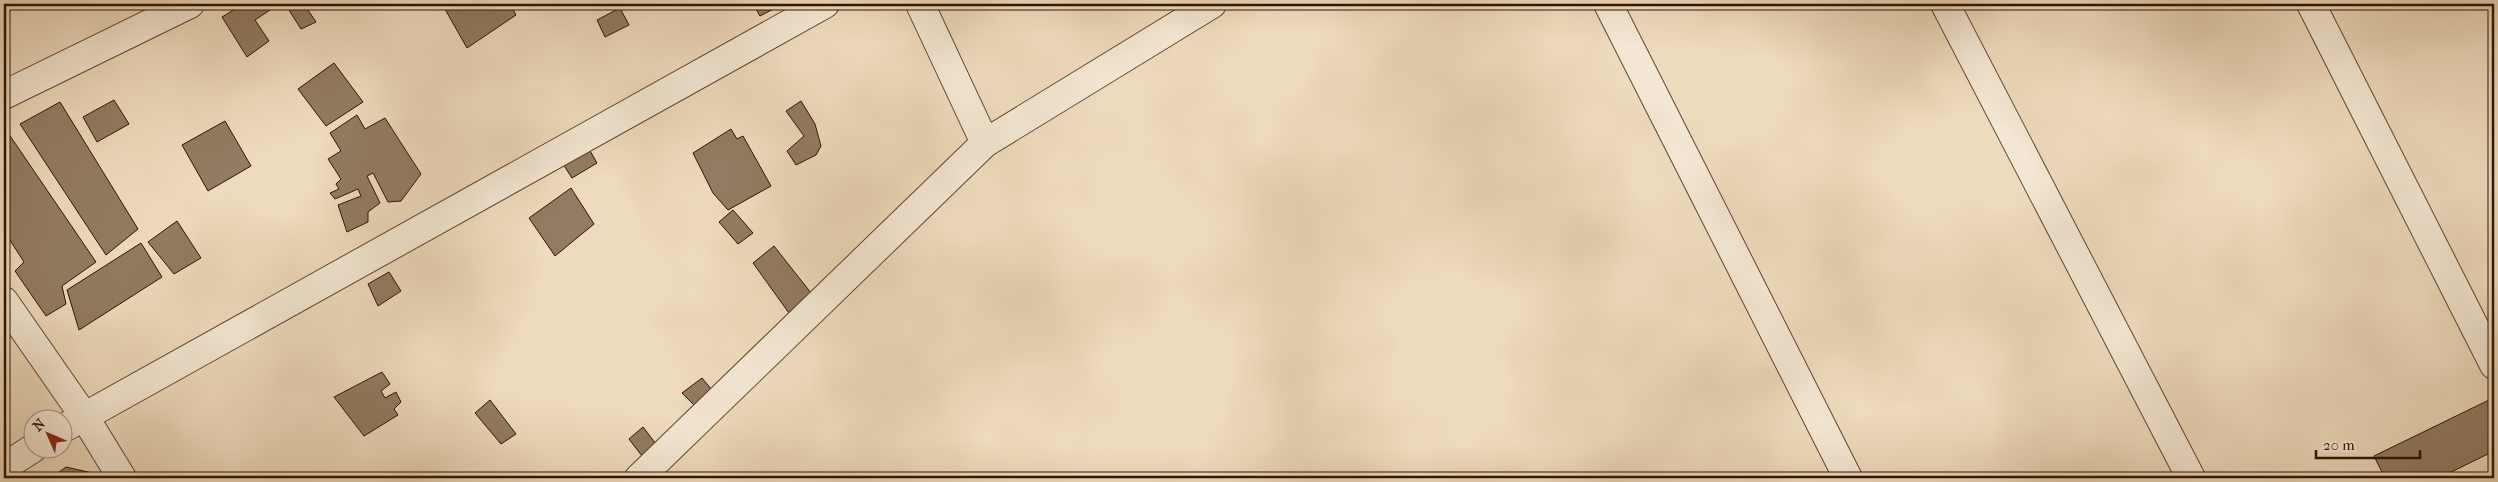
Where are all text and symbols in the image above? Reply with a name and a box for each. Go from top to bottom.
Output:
north arrow [22,410,72,460]
text: N [29,415,49,435]
scale bar [2316,427,2419,459]
text: 20 m [2323,436,2355,454]

